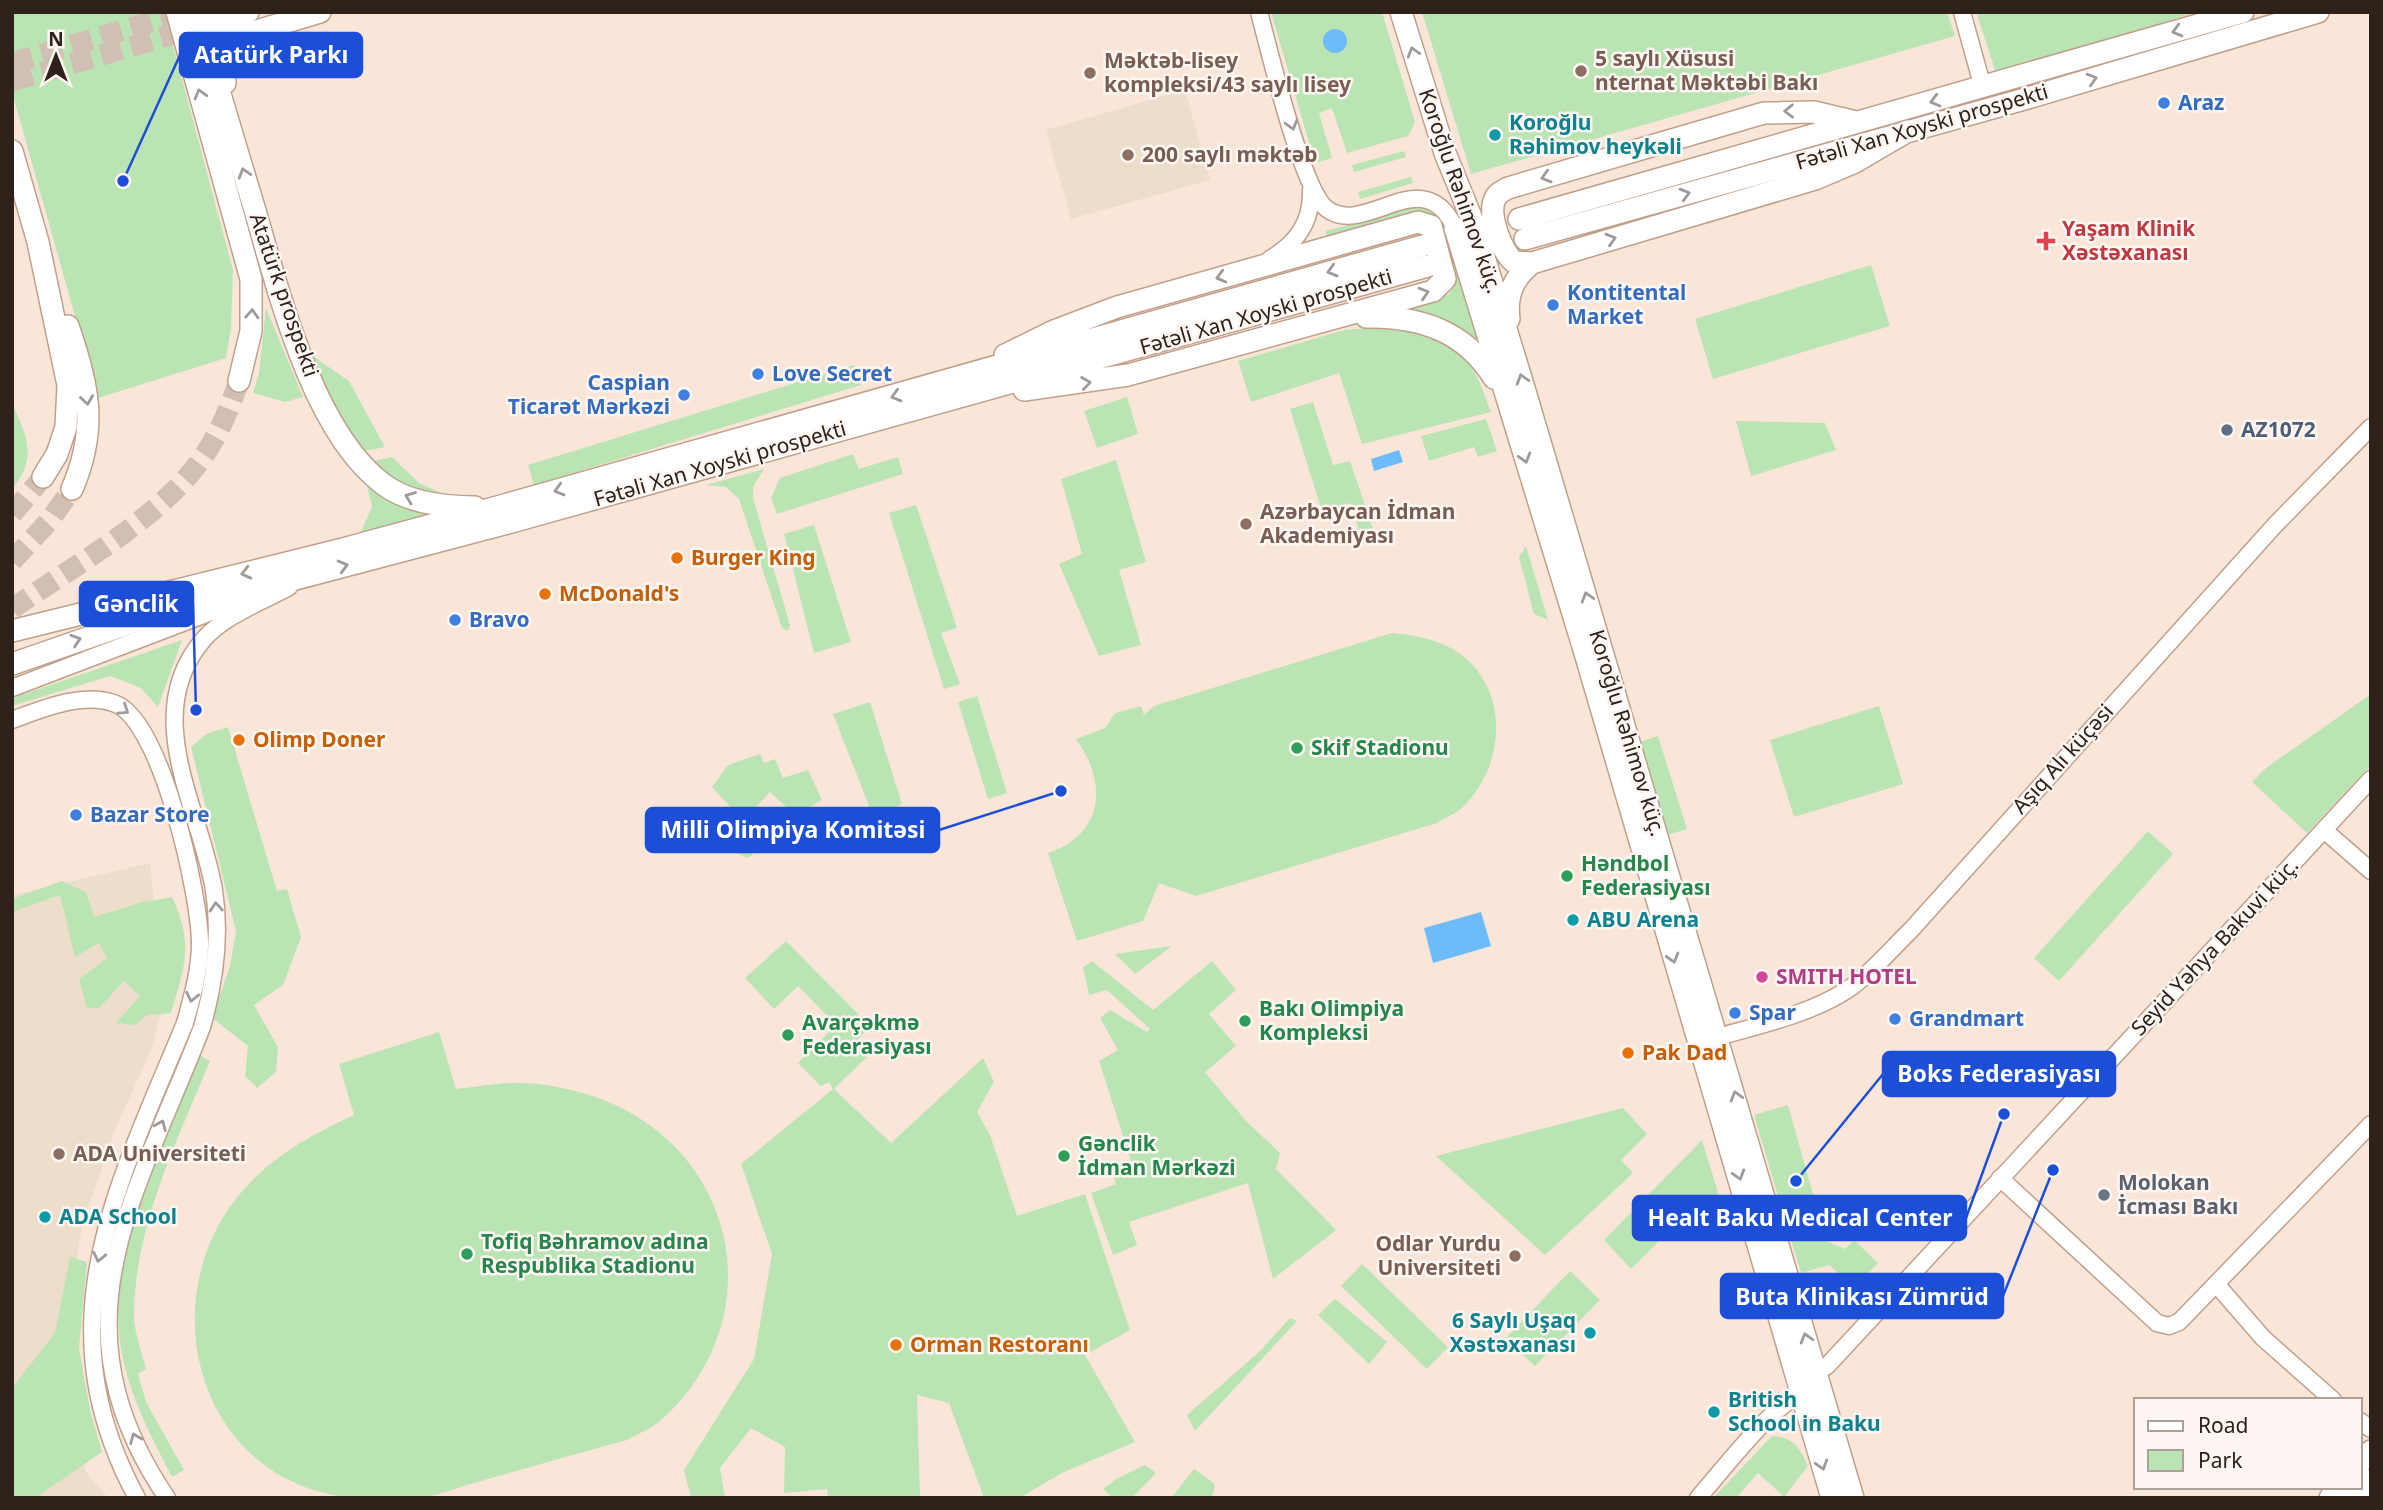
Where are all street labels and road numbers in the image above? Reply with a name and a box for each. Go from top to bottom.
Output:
street label: Fətəli Xan Xoyski prospekti [1792,77,2051,176]
street label: Koroğlu Rəhimov küç. [1413,85,1509,297]
street label: Atatürk prospekti [244,209,326,380]
street label: Fətəli Xan Xoyski prospekti [1136,262,1395,361]
street label: Fətəli Xan Xoyski prospekti [590,414,849,513]
street label: Koroğlu Rəhimov küç. [1583,626,1673,839]
street label: Aşıq Alı küçəsi [2005,697,2119,819]
street label: Seyid Yəhya Bakuvi küç. [2125,851,2304,1041]

